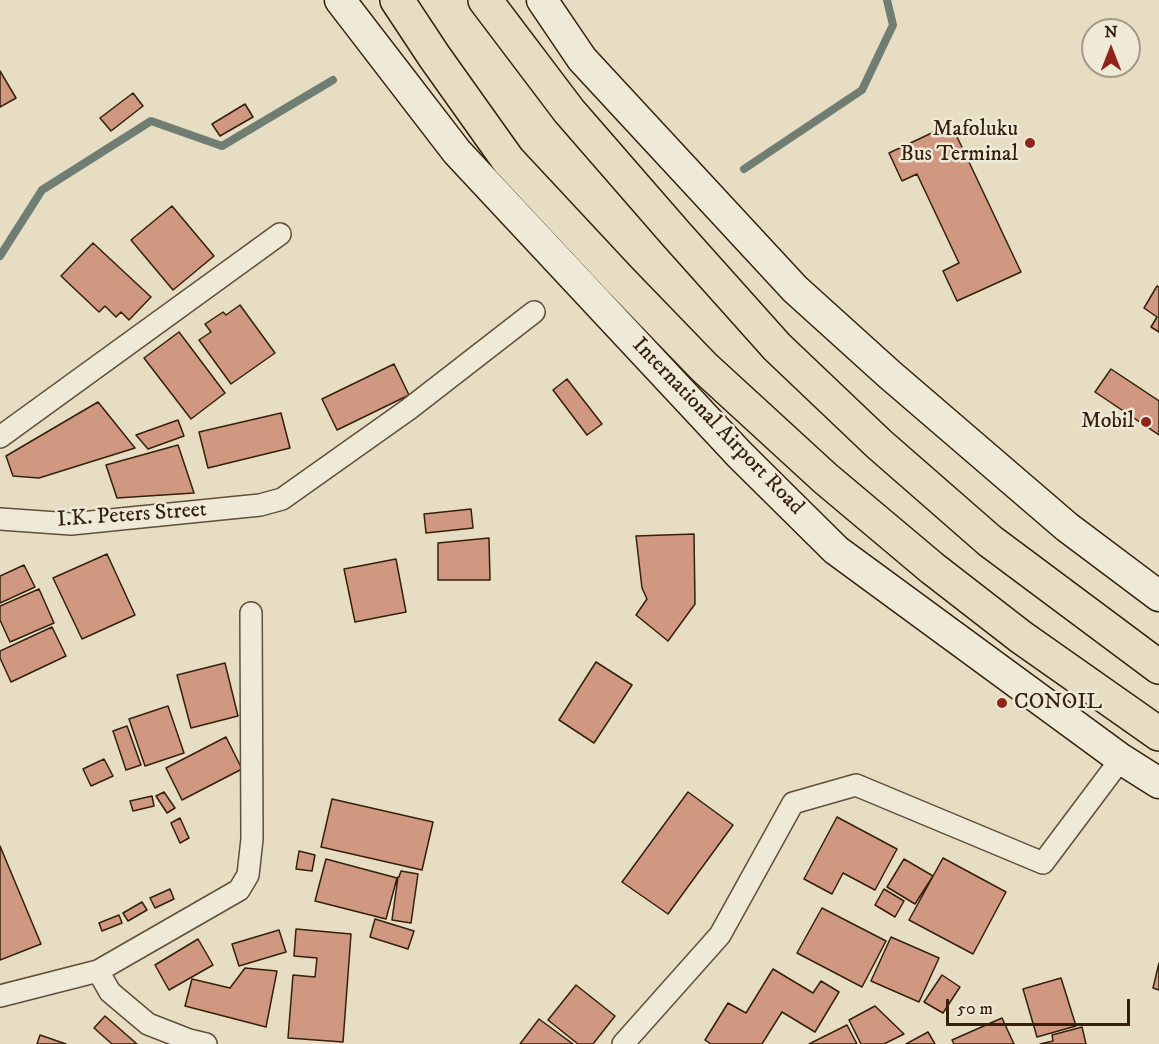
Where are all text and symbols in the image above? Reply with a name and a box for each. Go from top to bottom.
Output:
north arrow [1081,18,1141,78]
text: N [1104,22,1118,42]
place label: Mafoluku Bus Terminal [900,117,1018,168]
marker: Mafoluku Bus Terminal [1023,136,1037,150]
street label: International Airport Road [625,333,809,521]
place label: Mobil [1081,409,1134,435]
marker: Mobil [1139,415,1153,429]
street label: I.K. Peters Street [56,498,208,534]
place label: CONOIL [1014,690,1102,716]
marker: CONOIL [995,696,1009,710]
scale bar [949,987,1134,1025]
text: 50 m [957,998,993,1020]

